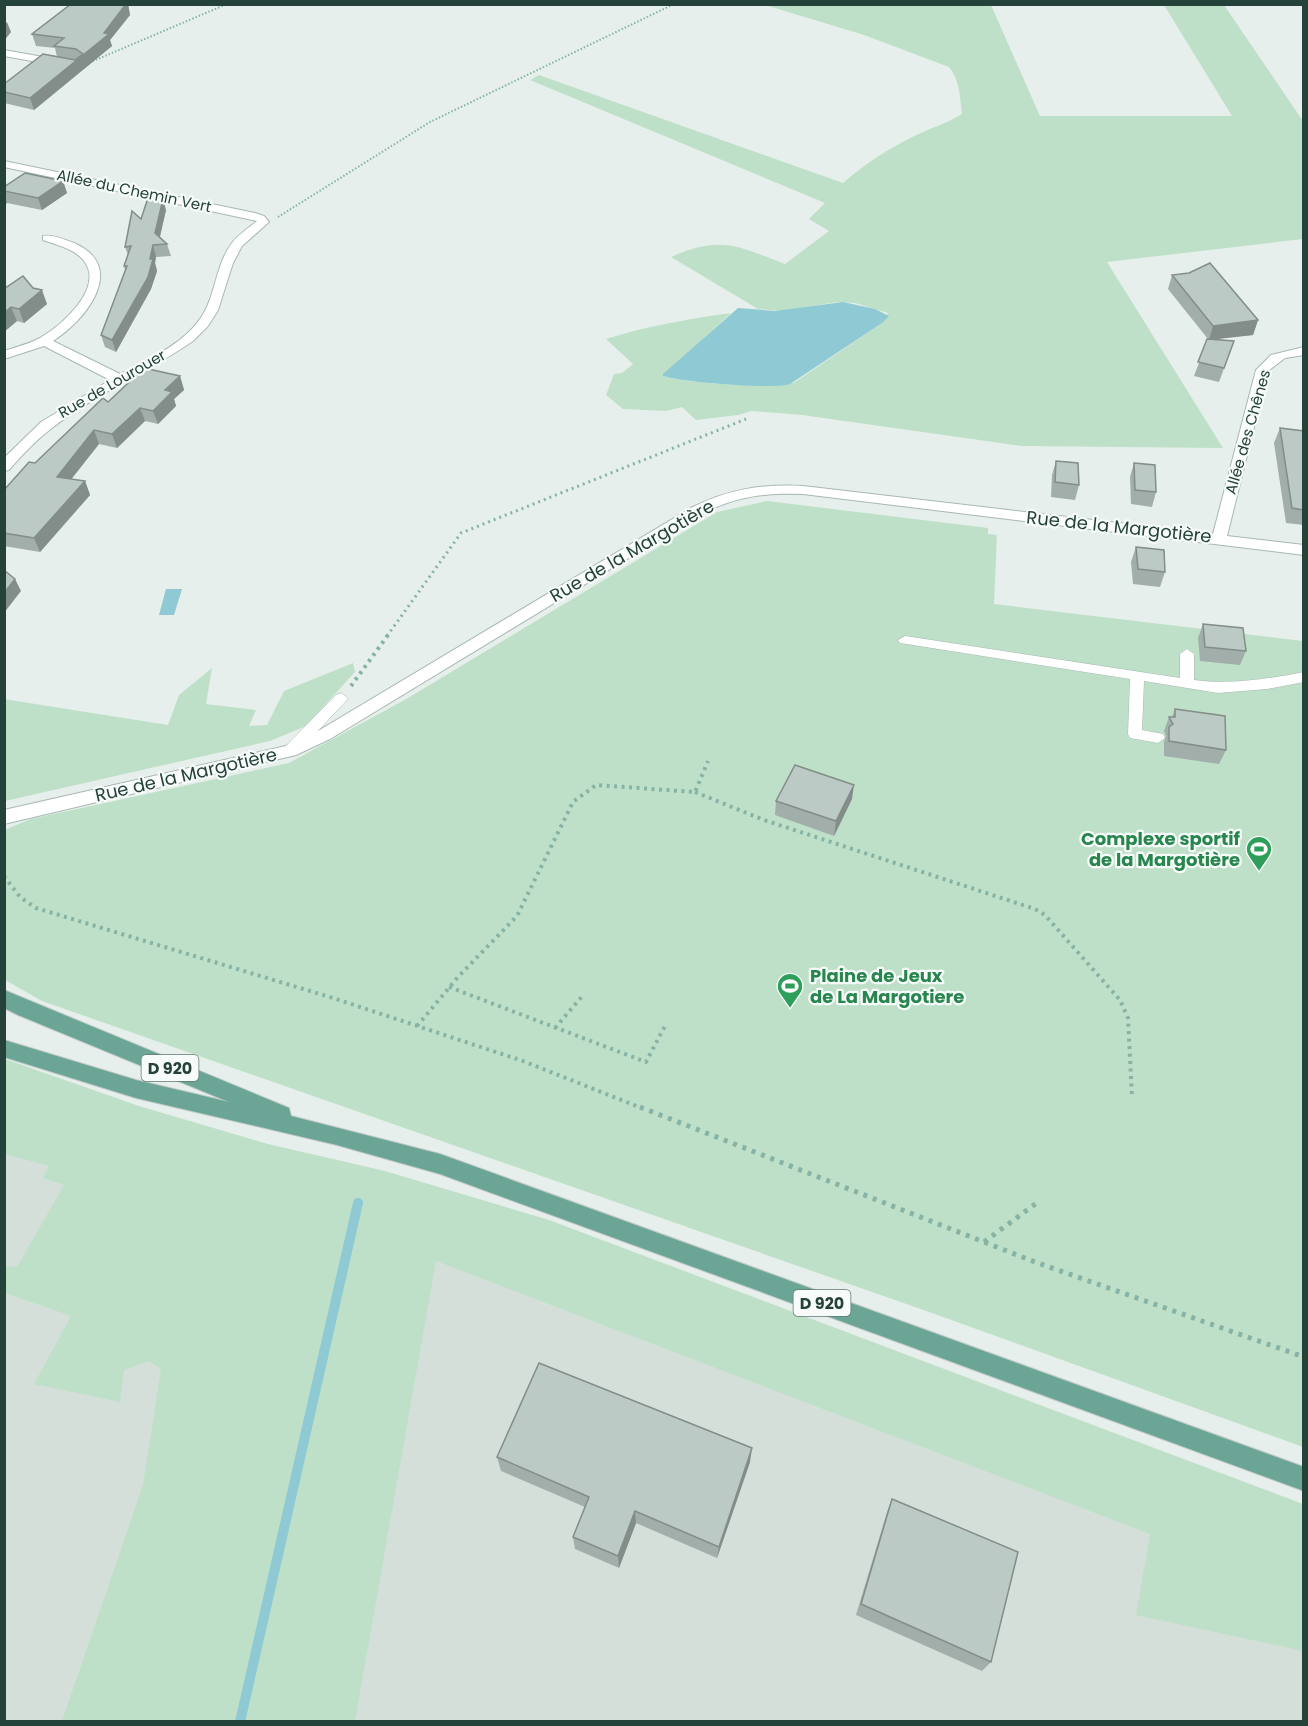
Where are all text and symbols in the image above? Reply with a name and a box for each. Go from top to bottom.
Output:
street label: Allée du Chemin Vert [55,164,213,217]
street label: Rue de Lourouer [54,344,170,423]
street label: Allée des Chênes [1220,367,1275,497]
street label: Rue de la Margotière [545,493,719,608]
street label: Rue de la Margotière [1025,504,1213,549]
street label: Rue de la Margotière [92,741,279,808]
place label: Complexe sportif de la Margotière [1081,826,1241,872]
sports icon: Complexe sportif de la Margotière [1244,834,1274,872]
place label: Plaine de Jeux de La Margotiere [810,963,964,1009]
sports icon: Plaine de Jeux de La Margotiere [775,971,805,1009]
road number: D 920 [142,1055,198,1081]
road number: D 920 [794,1290,850,1316]

